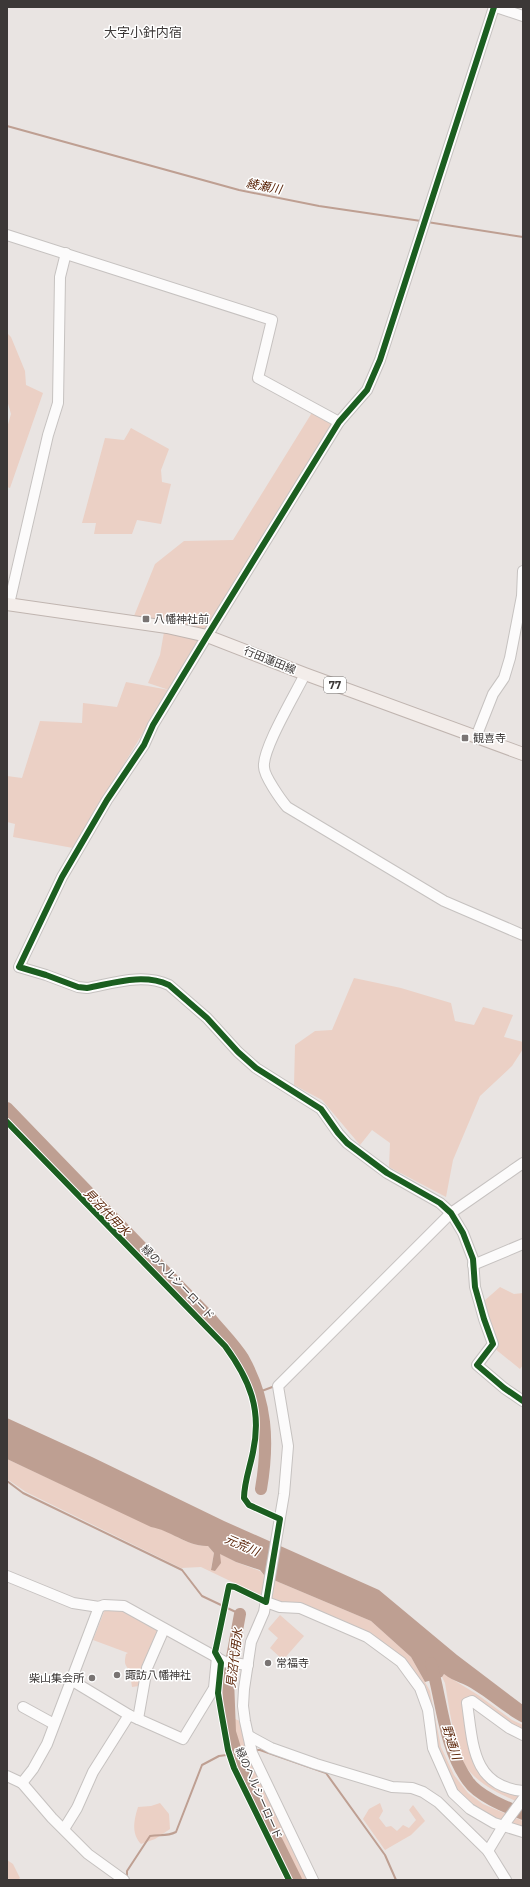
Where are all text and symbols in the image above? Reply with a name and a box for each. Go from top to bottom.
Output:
district label: 大字小針内宿 [104,24,182,40]
water label: 綾瀬川 [245,175,285,197]
place label: 八幡神社前 [154,612,209,626]
marker: 八幡神社前 [141,614,151,624]
street label: 行田蓮田線 [242,643,298,677]
road number: 77 [324,677,346,693]
place label: 観喜寺 [473,731,506,745]
marker: 観喜寺 [460,733,470,743]
water label: 見沼代用水 [81,1185,135,1240]
street label: 緑のヘルシーロード [139,1242,217,1322]
water label: 元荒川 [222,1531,263,1560]
water label: 見沼代用水 [223,1625,245,1689]
place label: 常福寺 [276,1656,309,1670]
marker: 常福寺 [263,1658,273,1668]
place label: 諏訪八幡神社 [125,1668,191,1682]
marker: 諏訪八幡神社 [112,1670,122,1680]
place label: 柴山集会所 [29,1671,85,1685]
marker: 柴山集会所 [87,1673,97,1683]
water label: 野通川 [439,1723,465,1763]
street label: 緑のヘルシーロード [232,1745,286,1841]

